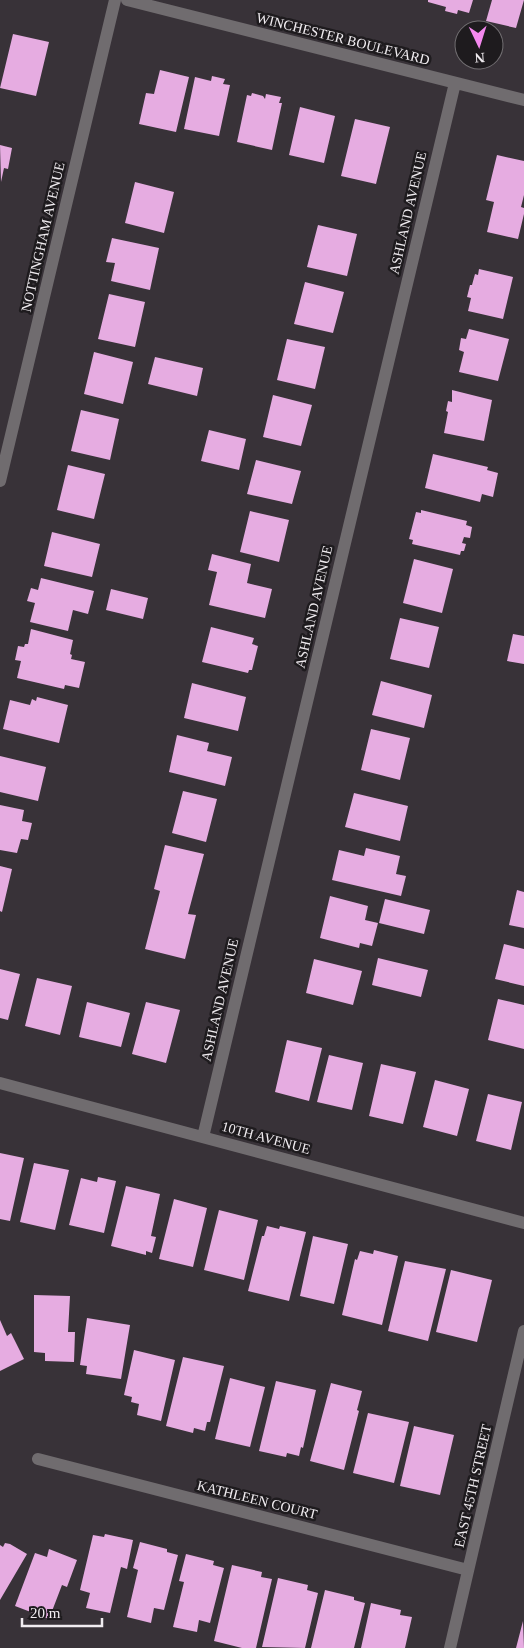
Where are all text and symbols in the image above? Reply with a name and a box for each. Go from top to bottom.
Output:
street label: WINCHESTER BOULEVARD [255,10,431,68]
north arrow [454,20,504,70]
text: N [474,50,485,65]
street label: ASHLAND AVENUE [387,150,429,276]
street label: NOTTINGHAM AVENUE [18,161,68,313]
street label: ASHLAND AVENUE [293,544,335,670]
street label: ASHLAND AVENUE [199,937,241,1063]
street label: 10TH AVENUE [220,1119,312,1157]
street label: EAST 45TH STREET [452,1423,495,1549]
street label: KATHLEEN COURT [195,1478,319,1522]
scale bar [22,1596,102,1628]
text: 20 m [30,1605,61,1621]

